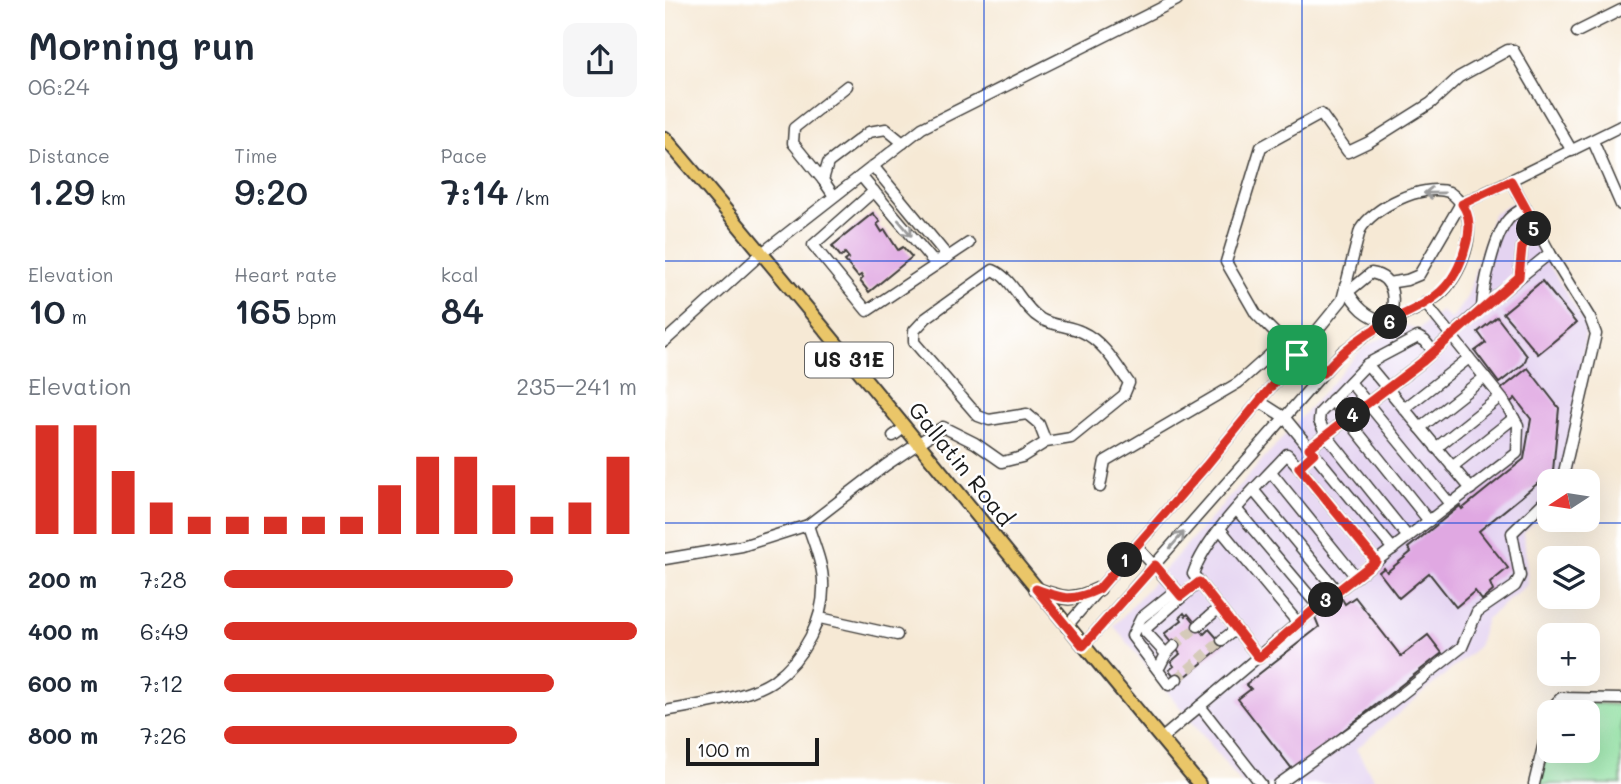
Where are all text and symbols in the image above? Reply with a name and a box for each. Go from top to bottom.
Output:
text: Morning run [28,20,255,70]
button: share [563,23,637,97]
text: 06:24 [28,71,90,101]
text: Distance [28,143,110,168]
text: Time [234,143,278,168]
text: Pace [441,143,487,168]
text: 1.29 [28,168,95,214]
text: 9:20 [234,168,308,214]
text: 7:14 [441,168,508,214]
text: km [95,185,126,210]
text: /km [508,185,550,210]
one-way arrow [1423,186,1446,199]
pin: 5 [1517,212,1551,246]
text: 5 [1528,216,1539,241]
one-way arrow [897,219,913,237]
text: Elevation [28,262,113,287]
text: Heart rate [234,262,337,287]
text: kcal [441,262,479,287]
text: 10 [28,287,66,333]
text: 165 [234,287,291,333]
text: 84 [441,287,484,333]
text: m [66,304,87,329]
text: bpm [291,304,337,329]
pin: 6 [1373,304,1407,340]
text: 6 [1384,309,1395,334]
pin [1267,325,1327,385]
icon: arrive [1278,336,1316,374]
road number: US 31E [805,342,893,378]
text: Elevation [28,371,131,401]
text: 235–241 m [516,371,637,401]
street label: Gallatin Road [902,395,1021,532]
pin: 4 [1335,398,1371,432]
text: 4 [1346,402,1359,427]
north arrow [1537,469,1599,532]
map controls [1537,469,1600,763]
one-way arrow [1169,532,1185,550]
pin: 1 [1107,542,1142,578]
button: layers [1537,546,1600,609]
text: 1 [1120,547,1129,572]
text: 200 m [28,564,97,594]
text: 7:28 [140,564,187,594]
pin: 3 [1309,582,1343,618]
text: 3 [1320,587,1331,612]
text: 400 m [28,616,99,646]
text: 6:49 [140,616,188,646]
button: + [1537,623,1600,686]
text: 600 m [28,668,98,698]
text: 7:12 [140,668,183,698]
button: − [1537,700,1600,763]
text: 800 m [28,720,98,750]
text: 7:26 [140,720,187,750]
scale bar [686,735,819,767]
text: 100 m [697,737,750,762]

